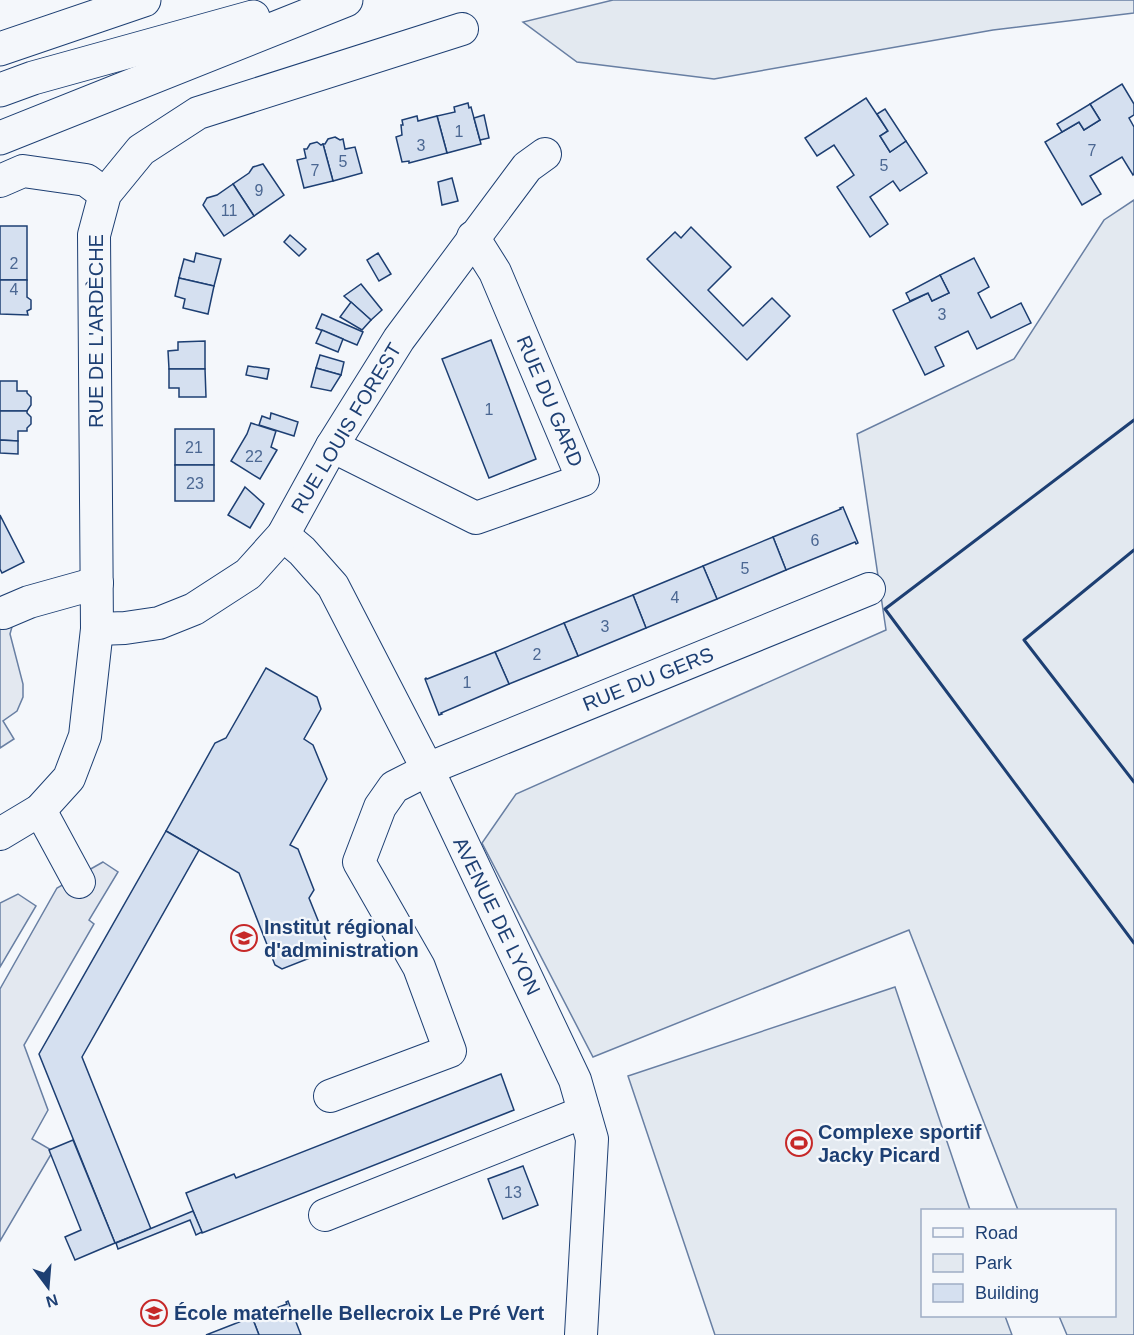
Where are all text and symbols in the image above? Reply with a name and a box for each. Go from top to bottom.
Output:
house number: 1 [455,123,464,140]
house number: 3 [417,137,426,154]
house number: 7 [1088,142,1097,159]
house number: 5 [339,153,348,170]
house number: 5 [880,157,889,174]
house number: 7 [311,162,320,179]
house number: 9 [255,182,264,199]
house number: 11 [221,202,237,219]
street label: RUE DE L'ARDÈCHE [85,234,107,428]
house number: 2 [10,255,19,272]
house number: 4 [10,281,19,298]
house number: 3 [938,306,947,323]
street label: RUE DU GARD [513,332,587,470]
street label: RUE LOUIS FOREST [286,339,406,517]
house number: 1 [485,401,494,418]
house number: 21 [185,439,203,456]
house number: 22 [245,448,263,465]
house number: 23 [186,475,204,492]
house number: 6 [811,532,820,549]
house number: 5 [741,560,750,577]
house number: 4 [671,589,680,606]
house number: 3 [601,618,610,635]
street label: RUE DU GERS [579,643,717,715]
house number: 2 [533,646,542,663]
house number: 1 [463,674,472,691]
street label: AVENUE DE LYON [449,834,545,998]
place label: Institut régional d'administration [264,916,419,961]
school or university icon: Institut régional d'administration [229,923,259,953]
place label: Complexe sportif Jacky Picard [818,1121,982,1166]
sports icon: Complexe sportif Jacky Picard [784,1128,814,1158]
house number: 13 [504,1184,522,1201]
legend [921,1209,1116,1317]
text: Road [975,1223,1018,1243]
text: Park [975,1253,1013,1273]
north arrow [18,1257,78,1317]
text: Building [975,1283,1039,1303]
text: N [44,1291,60,1311]
school or university icon: École maternelle Bellecroix Le Pré Vert [139,1298,169,1328]
place label: École maternelle Bellecroix Le Pré Vert [174,1302,545,1324]

